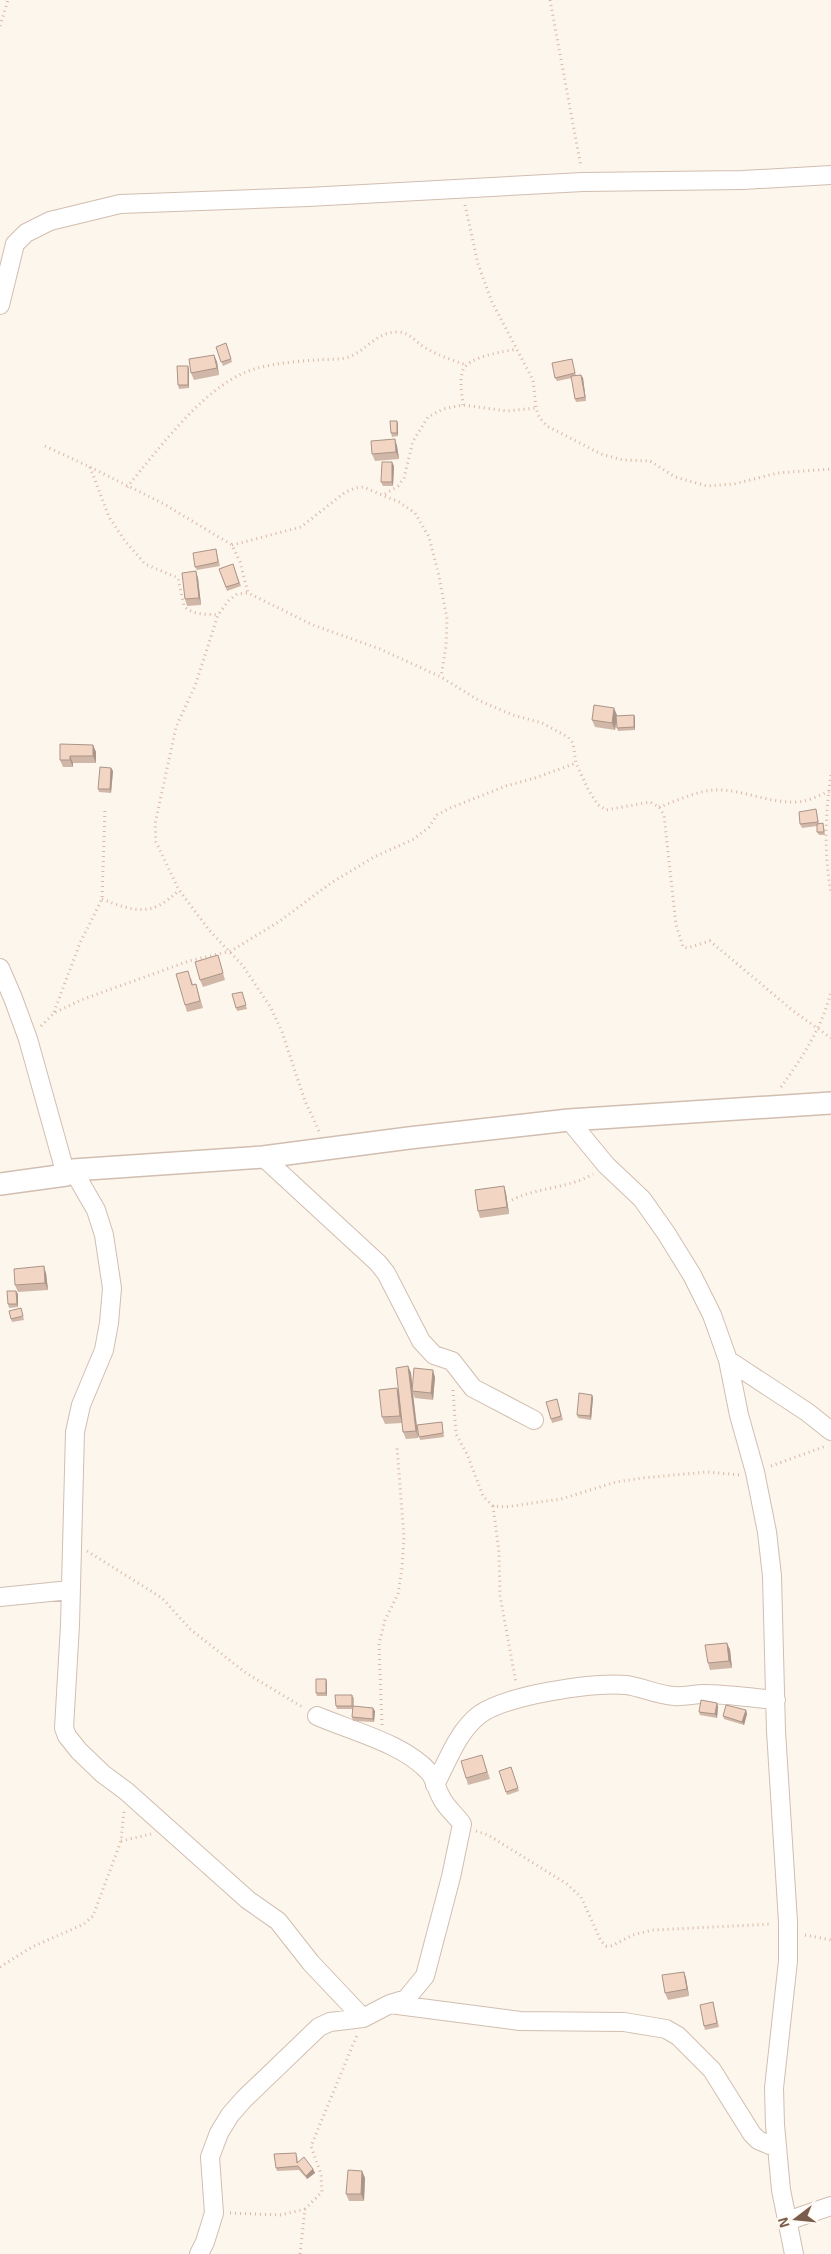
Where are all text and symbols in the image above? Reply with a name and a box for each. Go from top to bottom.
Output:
north arrow [771,2194,821,2244]
text: N [773,2216,793,2230]

